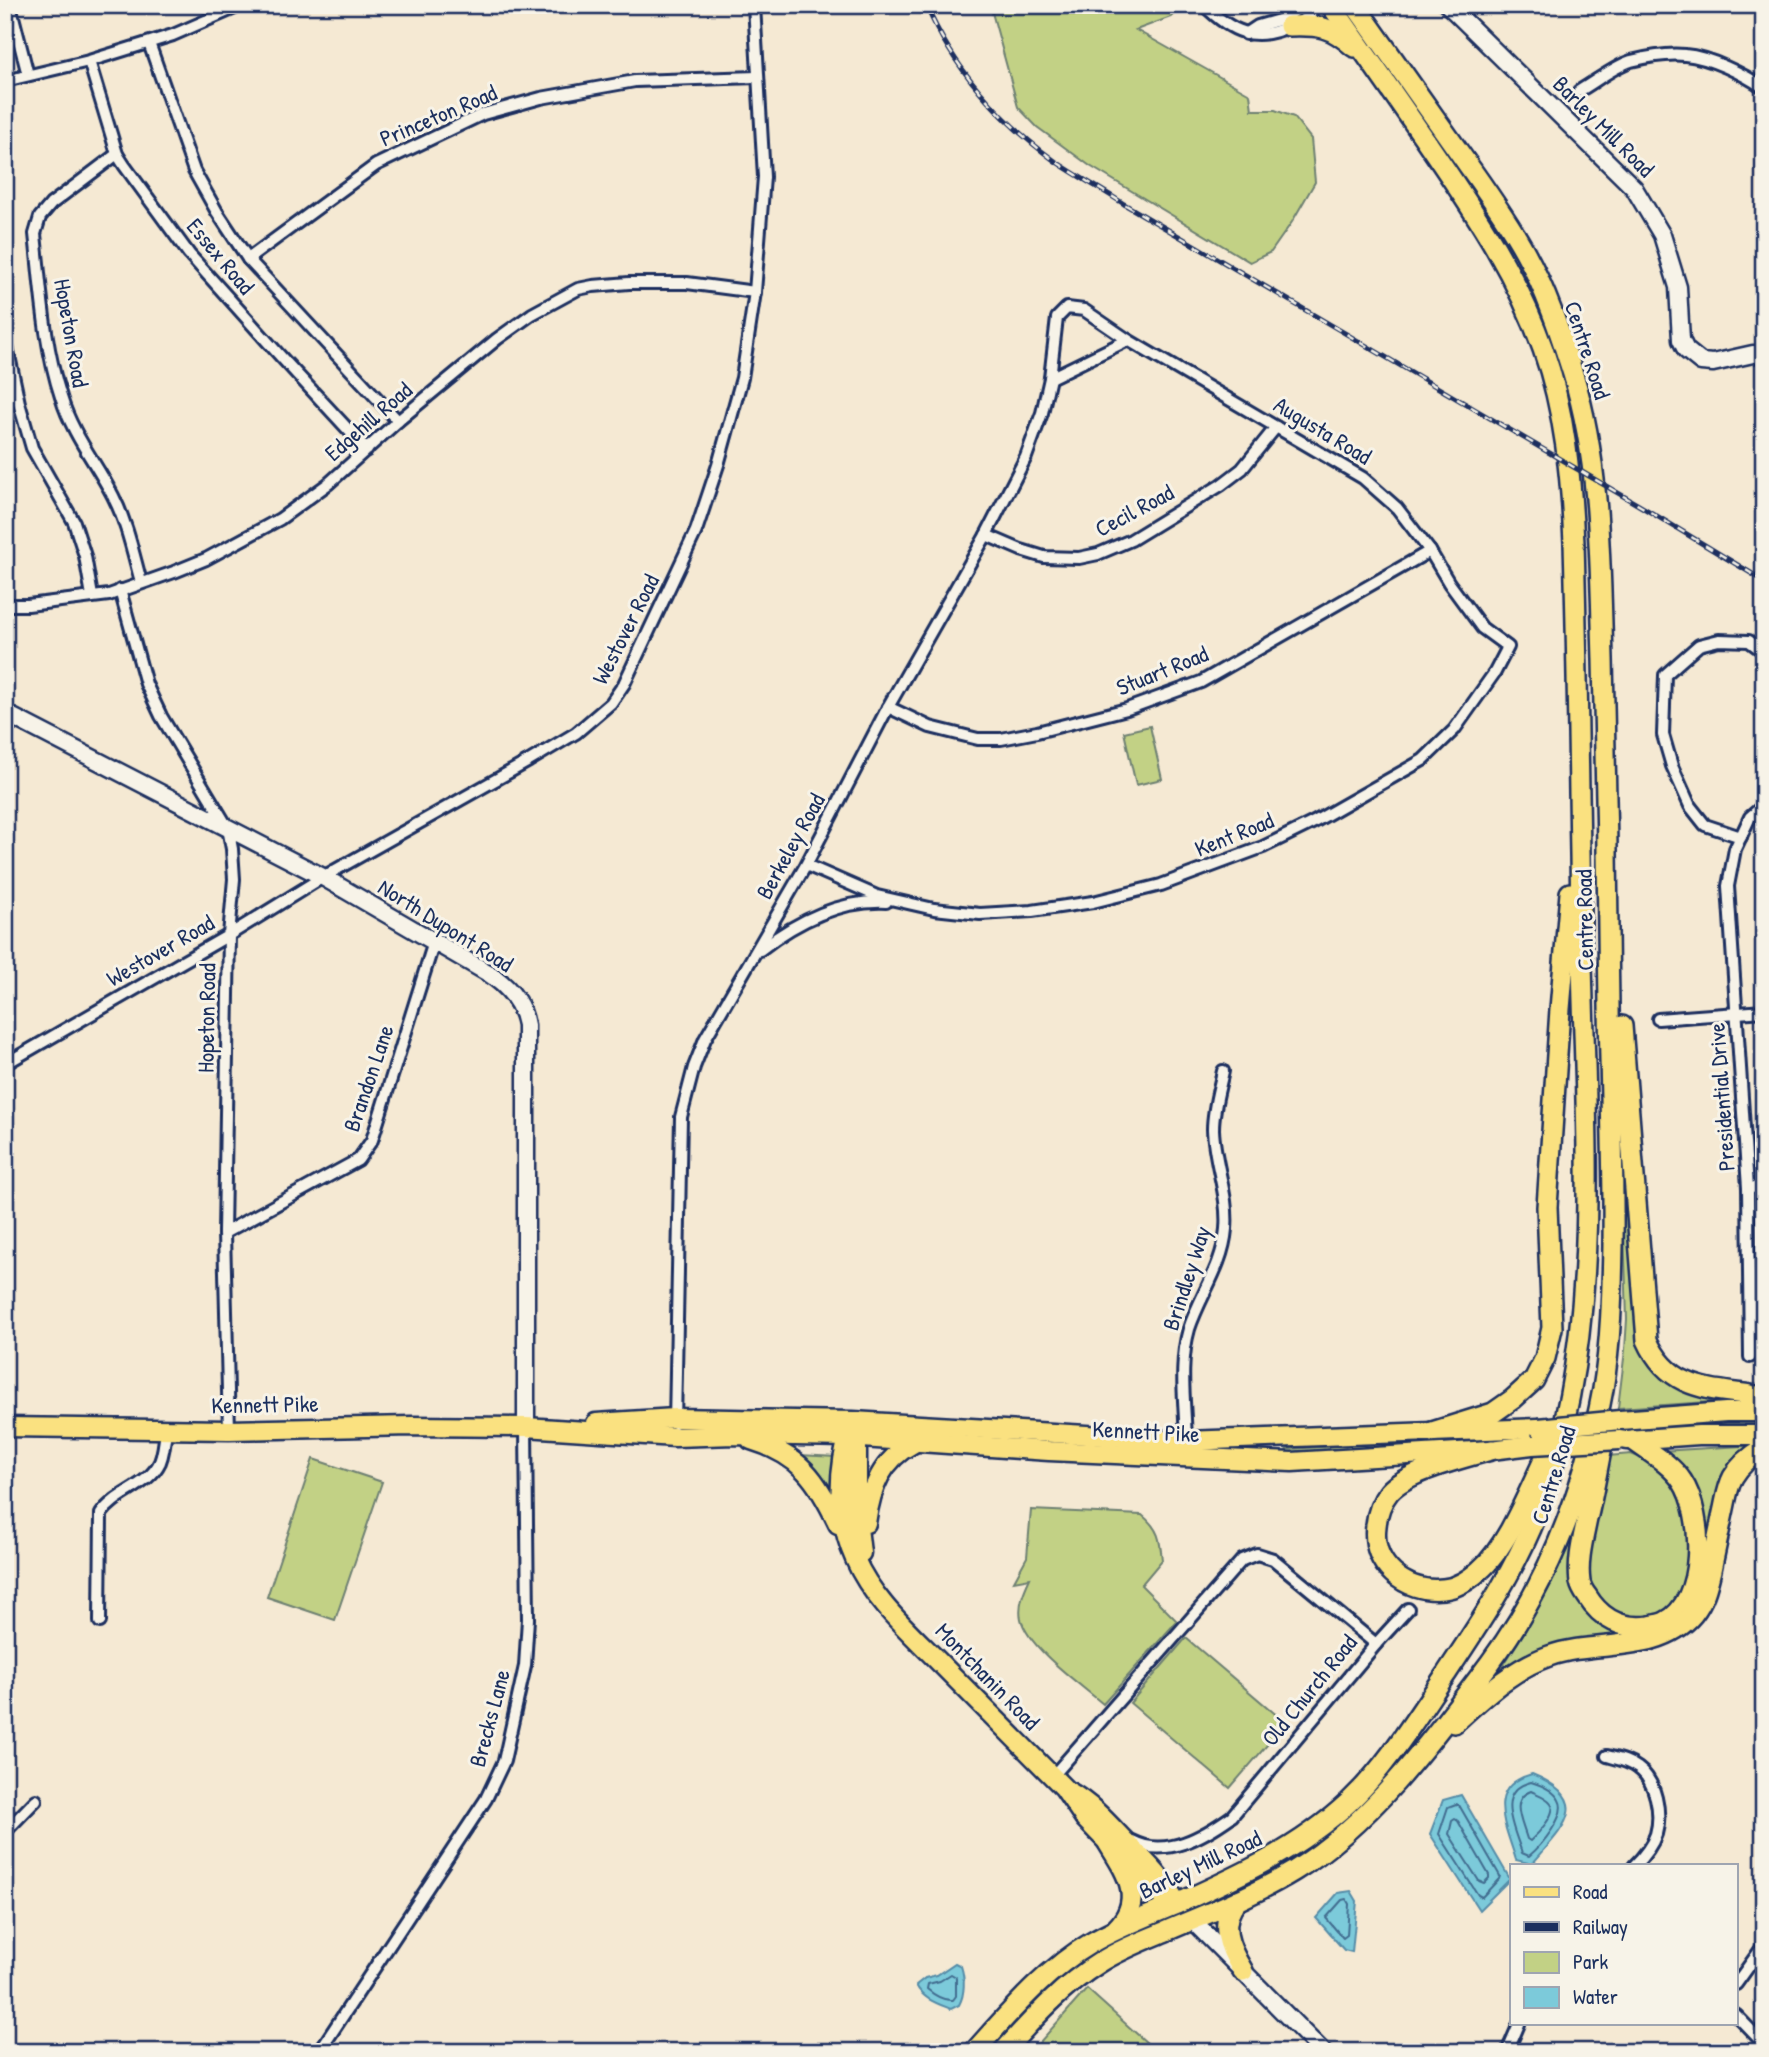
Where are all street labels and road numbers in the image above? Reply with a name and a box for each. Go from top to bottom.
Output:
street label: Barley Mill Road [1547,69,1661,183]
street label: Princeton Road [375,76,501,154]
street label: Essex Road [180,211,262,301]
street label: Hopeton Road [47,276,97,390]
street label: Centre Road [1558,297,1618,403]
street label: Edgehill Road [318,374,418,468]
street label: Augusta Road [1268,389,1378,471]
street label: Cecil Road [1089,476,1179,544]
street label: Westover Road [584,569,666,689]
street label: Stuart Road [1111,638,1213,702]
street label: Berkeley Road [748,788,832,904]
street label: Kent Road [1190,804,1278,864]
street label: Centre Road [1568,869,1600,971]
street label: North Dupont Road [373,871,519,979]
street label: Westover Road [100,907,220,993]
street label: Hopeton Road [190,963,222,1073]
street label: Brandon Lane [335,1020,401,1136]
street label: Presidential Drive [1700,1022,1742,1172]
street label: Brindley Way [1155,1221,1218,1334]
street label: Kennett Pike [211,1388,319,1420]
street label: Kennett Pike [1092,1413,1200,1449]
street label: Centre Road [1523,1422,1583,1528]
street label: Montchanin Road [929,1616,1047,1736]
street label: Old Church Road [1254,1628,1364,1752]
street label: Brecks Lane [461,1666,517,1770]
street label: Barley Mill Road [1134,1822,1266,1906]

